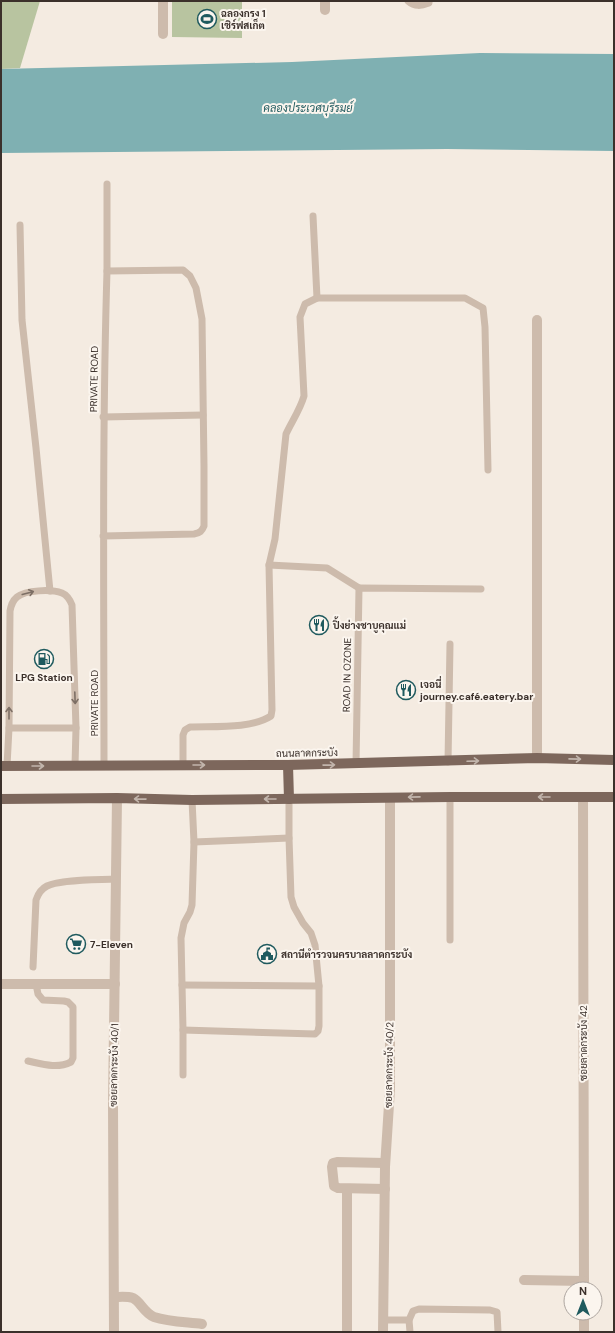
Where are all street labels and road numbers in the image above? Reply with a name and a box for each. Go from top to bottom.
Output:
street label: PRIVATE ROAD [87,346,101,412]
street label: ROAD IN OZONE [340,637,354,712]
street label: PRIVATE ROAD [88,670,101,736]
street label: ถนนลาดกระบัง [276,746,338,760]
street label: ซอยลาดกระบัง 42 [577,1005,590,1081]
street label: ซอยลาดกระบัง 40/2 [382,1022,396,1108]
street label: ซอยลาดกระบัง 40/1 [107,1023,121,1107]

